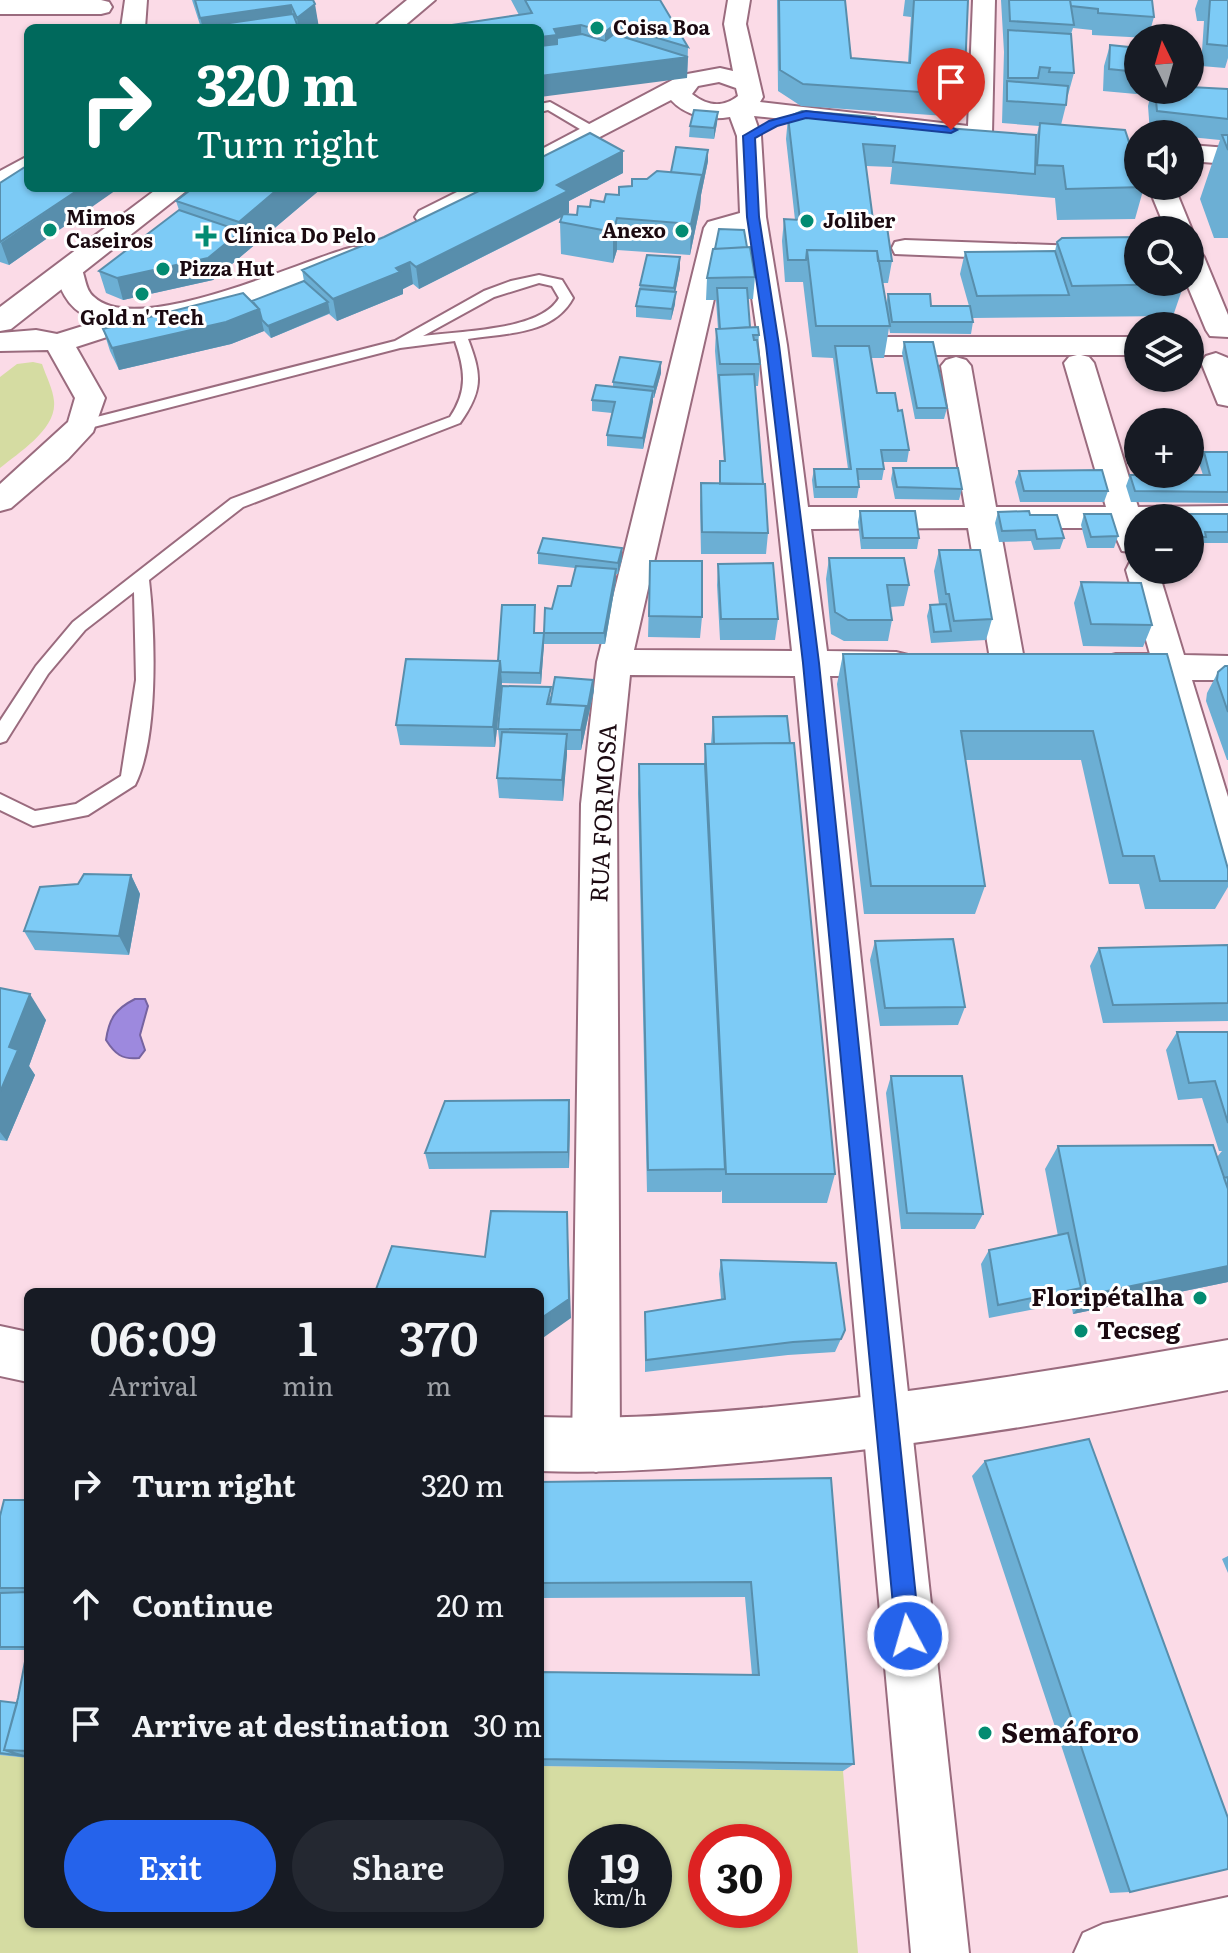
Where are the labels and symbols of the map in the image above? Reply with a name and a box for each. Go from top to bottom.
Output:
place label: Coisa Boa [613,11,711,41]
marker: Coisa Boa [588,19,606,37]
north arrow [1124,24,1204,104]
pin [917,48,985,130]
place label: Mimos Caseiros [66,201,153,254]
place label: Joliber [823,204,896,234]
marker: Joliber [798,212,816,230]
place label: Anexo [602,214,666,244]
place label: Clínica Do Pelo [224,219,376,249]
marker: Mimos Caseiros [41,221,59,239]
marker: Anexo [673,222,691,240]
marker: Clínica Do Pelo [195,225,217,247]
place label: Pizza Hut [179,252,275,282]
marker: Pizza Hut [154,260,172,278]
marker: Gold n' Tech [133,285,151,303]
place label: Gold n' Tech [80,301,204,331]
street label: RUA FORMOSA [579,722,624,903]
place label: Floripétalha [1031,1278,1184,1313]
marker: Floripétalha [1191,1289,1209,1307]
place label: Tecseg [1097,1311,1181,1346]
marker: Tecseg [1072,1322,1090,1340]
position arrow [866,1594,950,1678]
place label: Semáforo [1001,1710,1139,1752]
marker: Semáforo [976,1724,994,1742]
speed limit sign: 30 [688,1824,792,1928]

